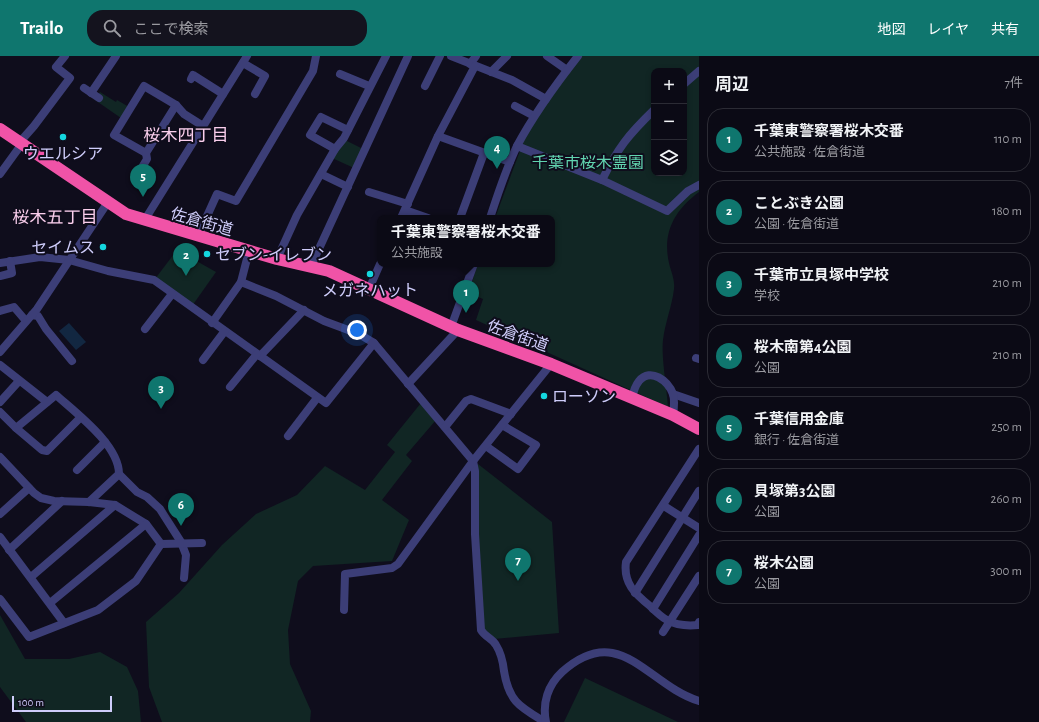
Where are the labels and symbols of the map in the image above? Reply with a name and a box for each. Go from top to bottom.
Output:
district label: 桜木四丁目 [144,127,229,144]
marker: ウエルシア [58,132,68,142]
pin: 4 [484,136,510,169]
place label: ウエルシア [23,146,103,162]
park label: 千葉市桜木霊園 [532,154,644,171]
pin: 5 [130,164,156,197]
street label: 佐倉街道 [169,204,235,238]
district label: 桜木五丁目 [13,209,98,226]
place label: セイムス [31,240,95,256]
marker: セイムス [98,242,108,252]
pin: 2 [173,243,199,276]
place label: セブン-イレブン [215,246,332,263]
marker: セブン-イレブン [202,249,212,259]
marker: メガネハット [365,269,375,279]
pin: 1 [453,280,479,313]
place label: メガネハット [322,282,418,299]
street label: 佐倉街道 [485,317,551,354]
your location [347,320,367,340]
pin: 3 [148,376,174,409]
place label: ローソン [552,389,616,405]
marker: ローソン [539,391,549,401]
pin: 6 [168,493,194,526]
pin: 7 [505,548,531,581]
scale bar [12,694,112,713]

